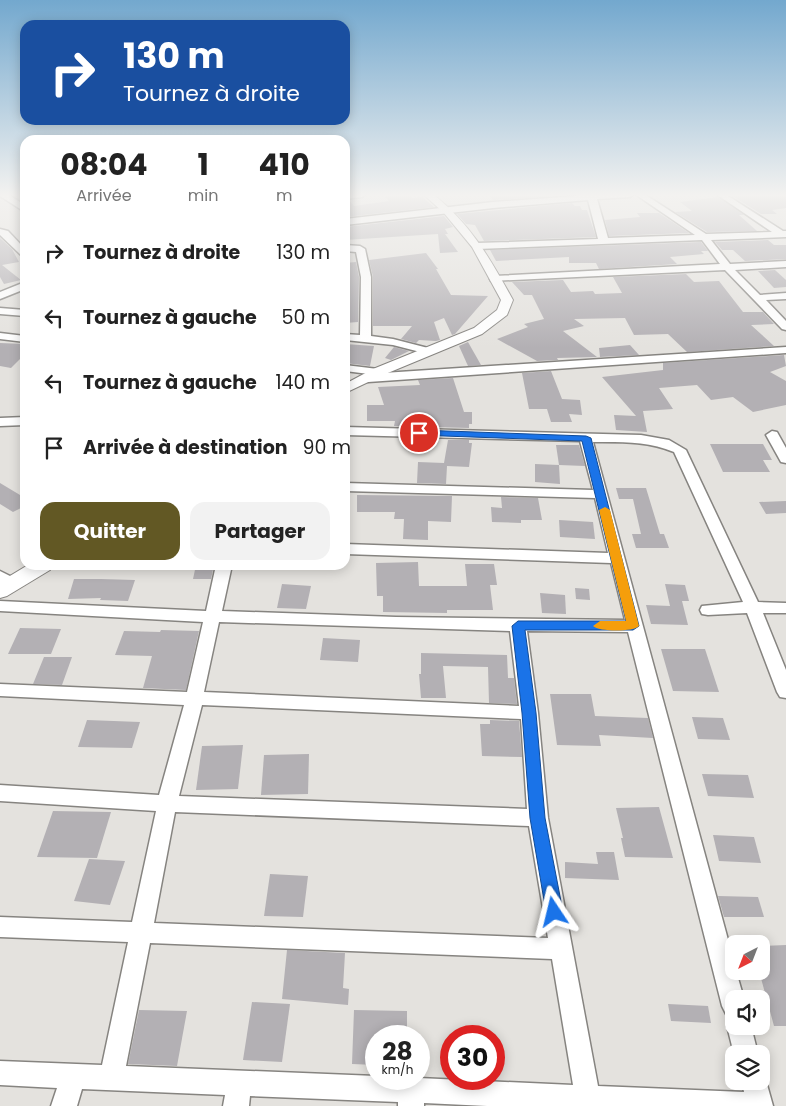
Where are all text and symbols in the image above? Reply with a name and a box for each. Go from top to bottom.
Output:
text: 130 m [123,31,225,80]
icon: right [40,40,105,105]
text: Tournez à droite [123,78,300,109]
text: 08:04 [60,143,148,186]
text: 1 [197,143,209,186]
text: 410 [259,143,310,186]
text: Arrivée [76,184,132,207]
text: min [188,184,218,207]
text: m [276,184,292,207]
icon: right [40,239,68,267]
text: Tournez à droite [83,239,240,266]
text: 130 m [276,239,330,266]
icon: left [40,304,68,332]
text: Tournez à gauche [83,304,257,331]
text: 50 m [281,304,330,331]
icon: left [40,369,68,397]
text: Tournez à gauche [83,369,257,396]
text: 140 m [275,369,330,396]
pin [398,412,440,454]
icon: arrive [405,419,433,447]
icon: arrive [40,434,68,462]
text: Arrivée à destination [83,434,288,461]
text: 90 m [303,434,351,461]
button: Quitter [40,502,180,560]
button: Partager [190,502,330,560]
position arrow [527,885,579,937]
north arrow [725,935,770,980]
map controls [725,935,770,1090]
button: sound [725,990,770,1035]
speed limit sign: 30 [440,1025,505,1090]
text: 28 [382,1034,413,1069]
button: layers [725,1045,770,1090]
text: km/h [382,1061,413,1078]

